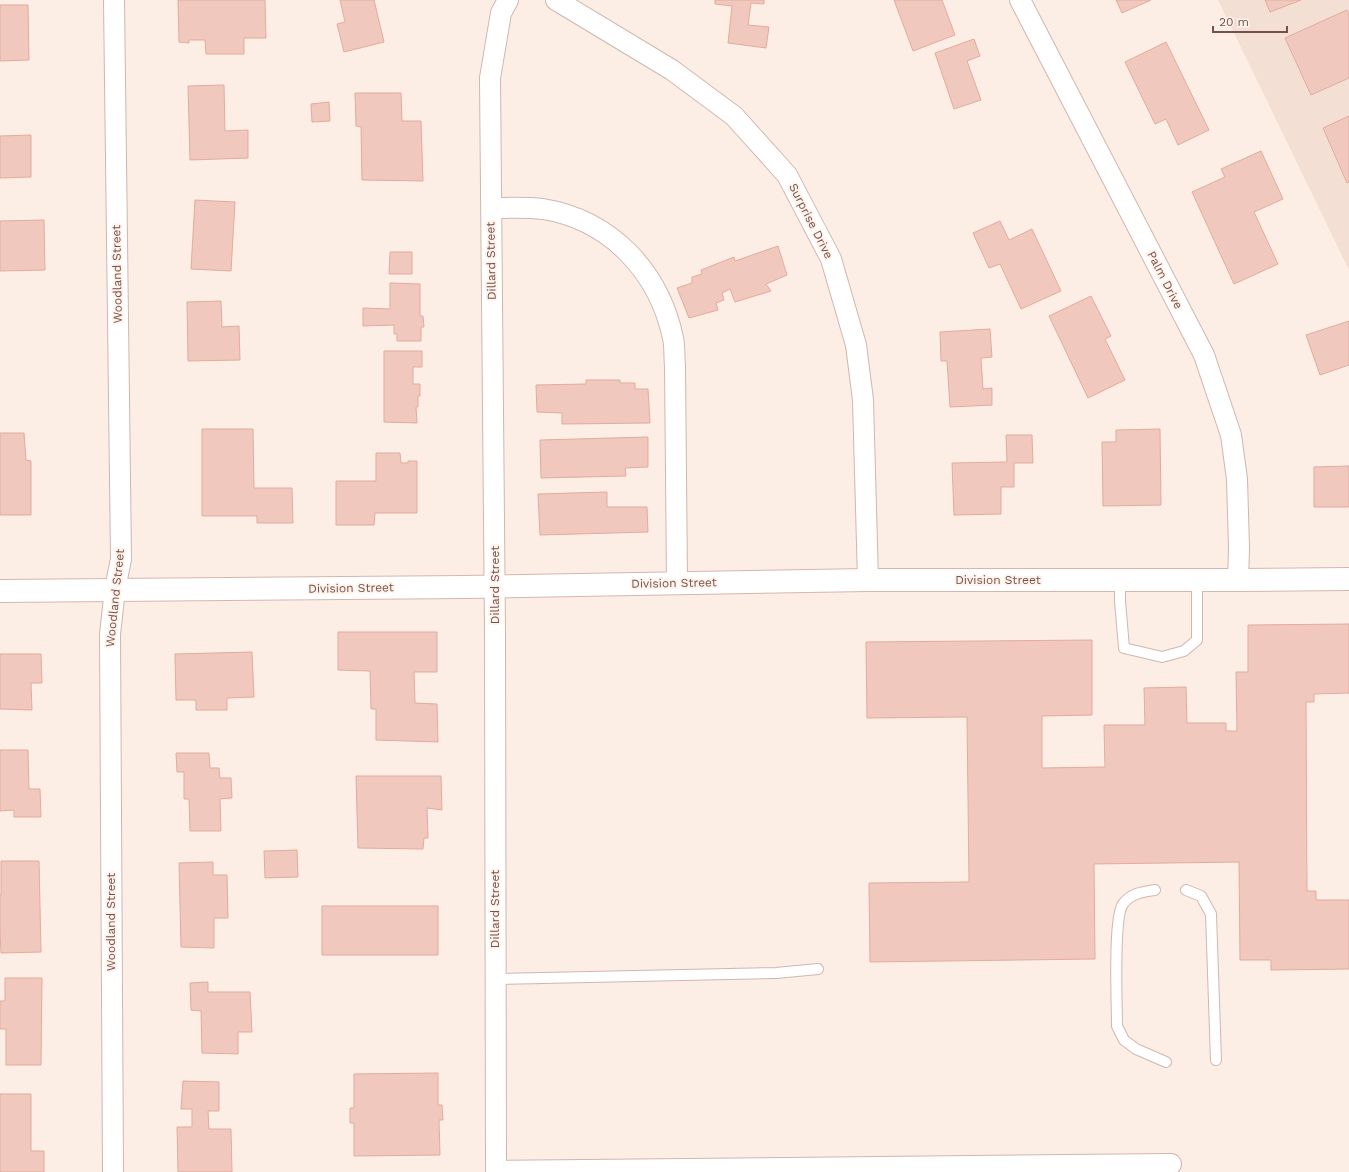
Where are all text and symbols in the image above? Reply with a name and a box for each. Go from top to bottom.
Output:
scale bar [1213,8,1287,34]
text: 20 m [1219,15,1249,29]
street label: Surprise Drive [786,181,836,261]
street label: Dillard Street [483,222,499,300]
street label: Woodland Street [109,225,125,323]
street label: Palm Drive [1144,249,1186,311]
street label: Dillard Street [488,546,502,624]
street label: Woodland Street [103,548,127,648]
street label: Division Street [955,573,1041,587]
street label: Division Street [631,575,717,591]
street label: Division Street [308,580,394,596]
street label: Dillard Street [488,870,502,948]
street label: Woodland Street [104,873,118,971]

